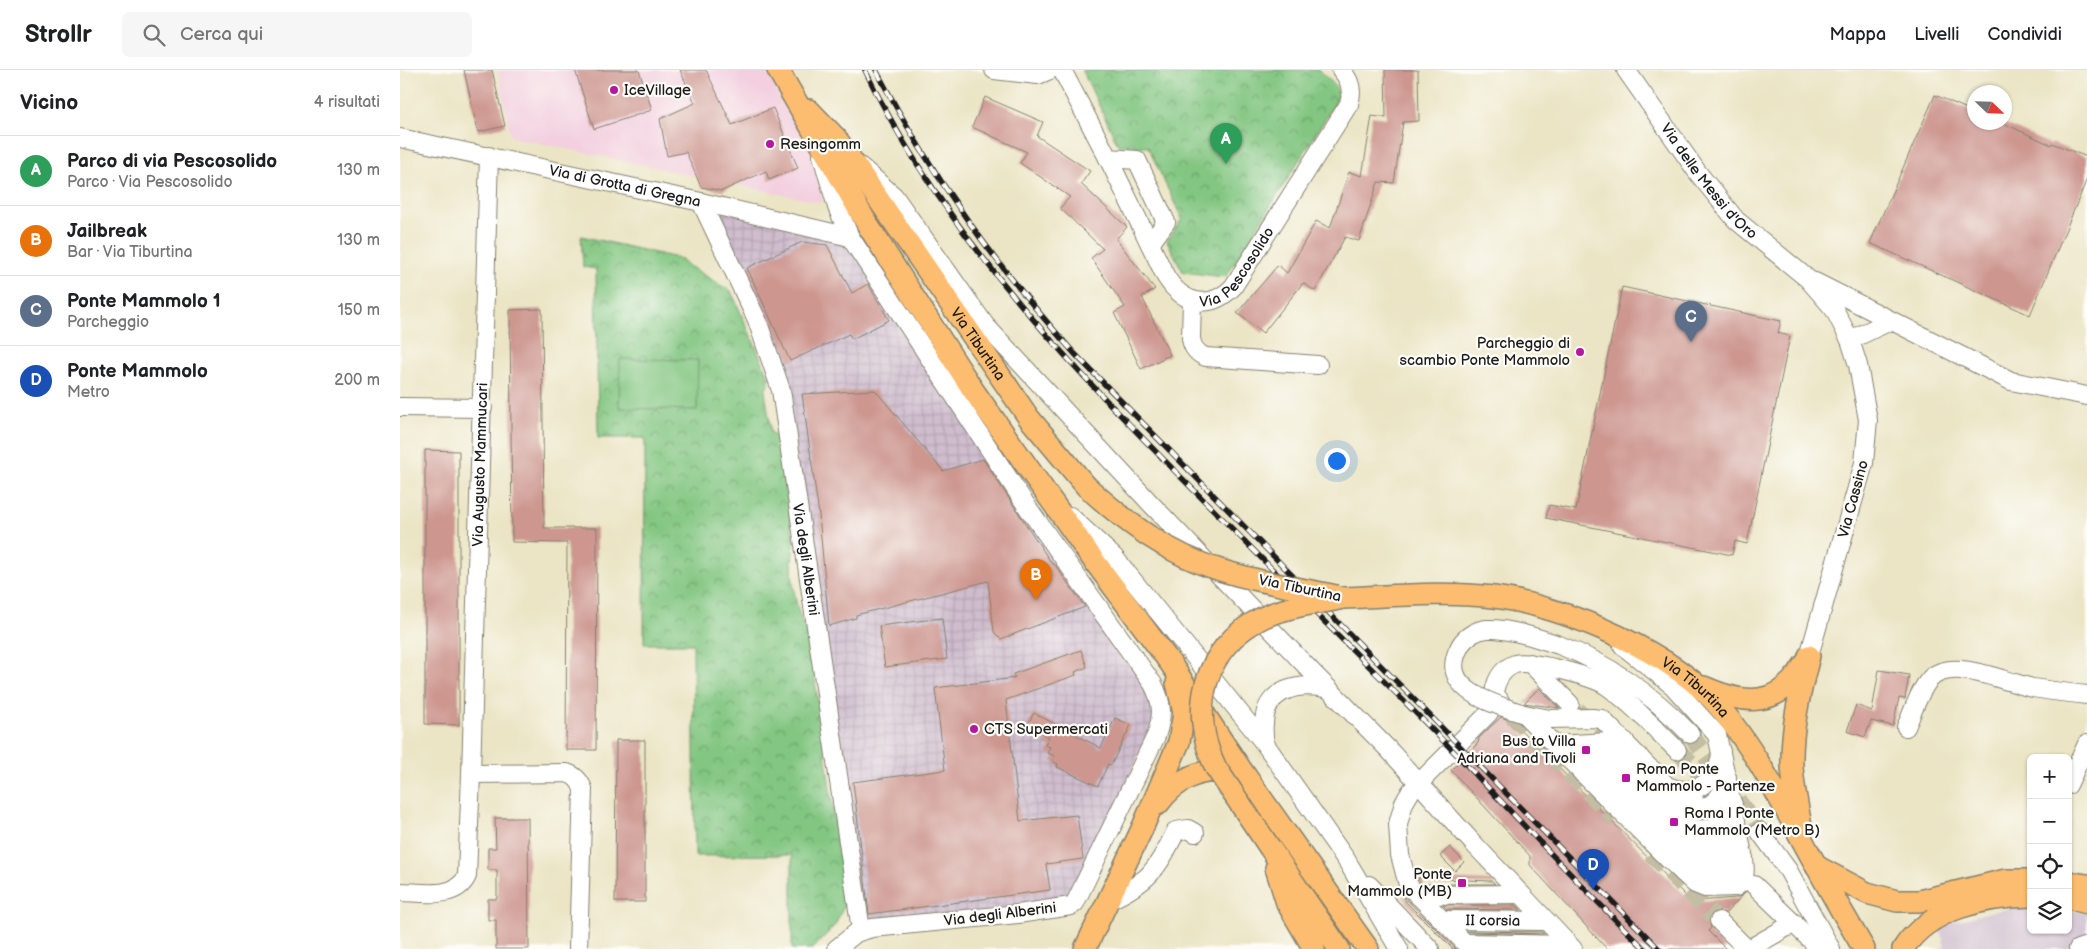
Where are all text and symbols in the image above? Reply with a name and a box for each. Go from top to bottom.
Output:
search box [122,12,472,57]
text: Strollr [25,20,92,49]
icon: search [140,21,168,49]
text: Cerca qui [180,23,263,46]
text: Mappa [1829,24,1886,45]
text: Livelli [1914,24,1960,45]
text: Condividi [1988,24,2062,45]
place label: IceVillage [624,81,691,100]
marker: IceVillage [608,84,620,96]
north arrow [1967,85,2012,130]
text: Vicino [20,90,78,115]
text: 4 risultati [314,93,380,112]
street label: Via delle Messi d'Oro [1656,120,1761,243]
pin: A [1210,123,1242,164]
place label: Resingomm [780,135,861,154]
marker: Resingomm [764,138,776,150]
text: Parco di via Pescosolido [67,150,277,173]
text: A [31,161,41,180]
text: 130 m [337,161,380,180]
street label: Via di Grotta di Gregna [547,161,703,212]
text: Parco · Via Pescosolido [67,173,233,192]
text: Jailbreak [67,220,147,243]
street label: Via Pescosolido [1199,224,1279,312]
text: B [30,231,42,250]
text: 130 m [337,231,380,250]
text: Bar · Via Tiburtina [67,243,192,262]
text: Ponte Mammolo 1 [67,290,221,313]
text: C [30,301,42,320]
text: 150 m [338,301,380,320]
pin: C [1675,301,1707,342]
street label: Via Tiburtina [946,304,1009,384]
text: Parcheggio [67,313,149,332]
place label: Parcheggio di scambio Ponte Mammolo [1400,334,1570,370]
marker: Parcheggio di scambio Ponte Mammolo [1574,346,1586,358]
text: Ponte Mammolo [67,360,208,383]
text: D [30,371,42,390]
text: 200 m [334,371,380,390]
street label: Via Augusto Mammucari [469,382,492,547]
text: Metro [67,383,110,402]
your location [1324,448,1350,474]
street label: Via Cassino [1834,458,1873,540]
street label: Via degli Alberini [788,502,823,617]
pin: B [1020,559,1052,600]
street label: Via Tiburtina [1257,570,1343,607]
street label: Via Tiburtina [1658,653,1733,722]
place label: CTS Supermercati [984,720,1108,739]
marker: CTS Supermercati [968,723,980,735]
place label: Bus to Villa Adriana and Tivoli [1457,732,1576,768]
marker: Bus to Villa Adriana and Tivoli [1580,744,1592,756]
map controls [2027,754,2072,934]
button: + [2027,754,2072,799]
place label: Roma Ponte Mammolo - Partenze [1636,760,1775,796]
marker: Roma Ponte Mammolo - Partenze [1620,772,1632,784]
button: − [2027,799,2072,844]
place label: Roma | Ponte Mammolo (Metro B) [1684,804,1820,840]
marker: Roma | Ponte Mammolo (Metro B) [1668,816,1680,828]
button: locate [2027,844,2072,889]
pin: D [1577,849,1609,890]
place label: Ponte Mammolo (MB) [1347,865,1452,901]
marker: Ponte Mammolo (MB) [1456,877,1468,889]
button: layers [2027,889,2072,934]
street label: Via degli Alberini [943,898,1057,931]
street label: II corsia [1466,911,1520,931]

